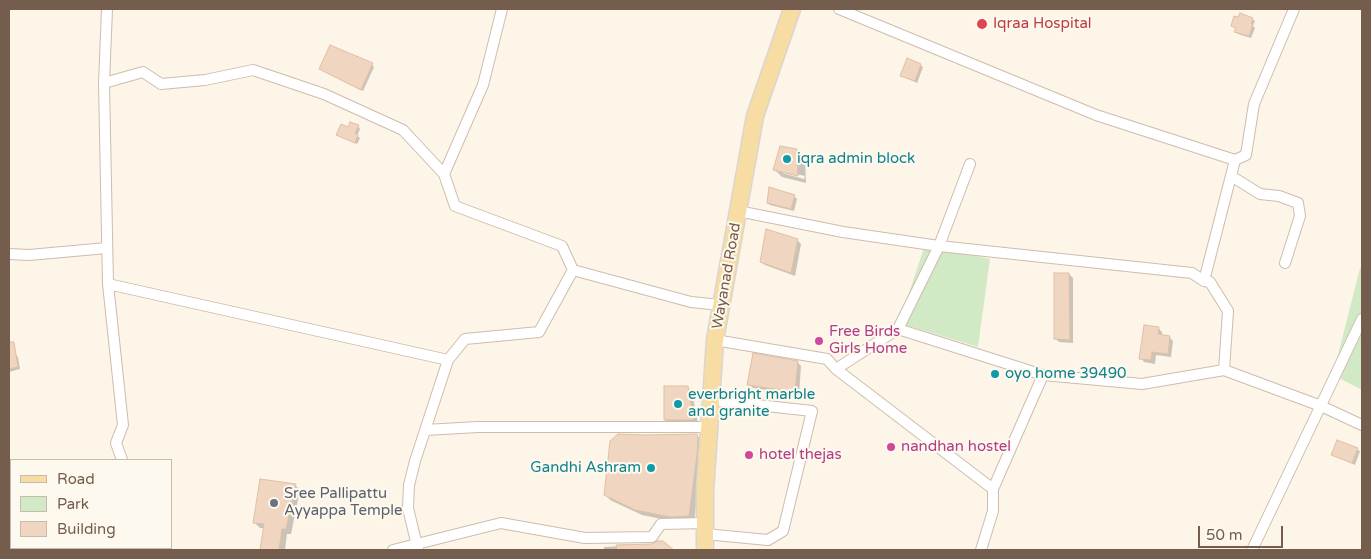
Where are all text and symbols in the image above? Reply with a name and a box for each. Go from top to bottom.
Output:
place label: Iqraa Hospital [993,15,1092,33]
marker: Iqraa Hospital [975,17,989,31]
place label: iqra admin block [797,150,915,168]
marker: iqra admin block [781,153,793,165]
street label: Wayanad Road [709,221,745,331]
place label: Free Birds Girls Home [829,323,907,358]
marker: Free Birds Girls Home [813,335,825,347]
place label: oyo home 39490 [1005,365,1126,383]
marker: oyo home 39490 [989,368,1001,380]
place label: everbright marble and granite [688,386,815,421]
marker: everbright marble and granite [672,398,684,410]
place label: nandhan hostel [901,438,1011,456]
marker: nandhan hostel [885,441,897,453]
place label: hotel thejas [759,446,842,464]
marker: hotel thejas [743,449,755,461]
legend [10,459,172,549]
place label: Gandhi Ashram [530,459,641,477]
marker: Gandhi Ashram [645,462,657,474]
text: Road [57,470,95,488]
place label: Sree Pallipattu Ayyappa Temple [284,485,402,520]
text: Park [57,495,89,513]
marker: Sree Pallipattu Ayyappa Temple [268,497,280,509]
scale bar [1201,516,1286,548]
text: Building [57,520,116,538]
text: 50 m [1206,526,1243,544]

